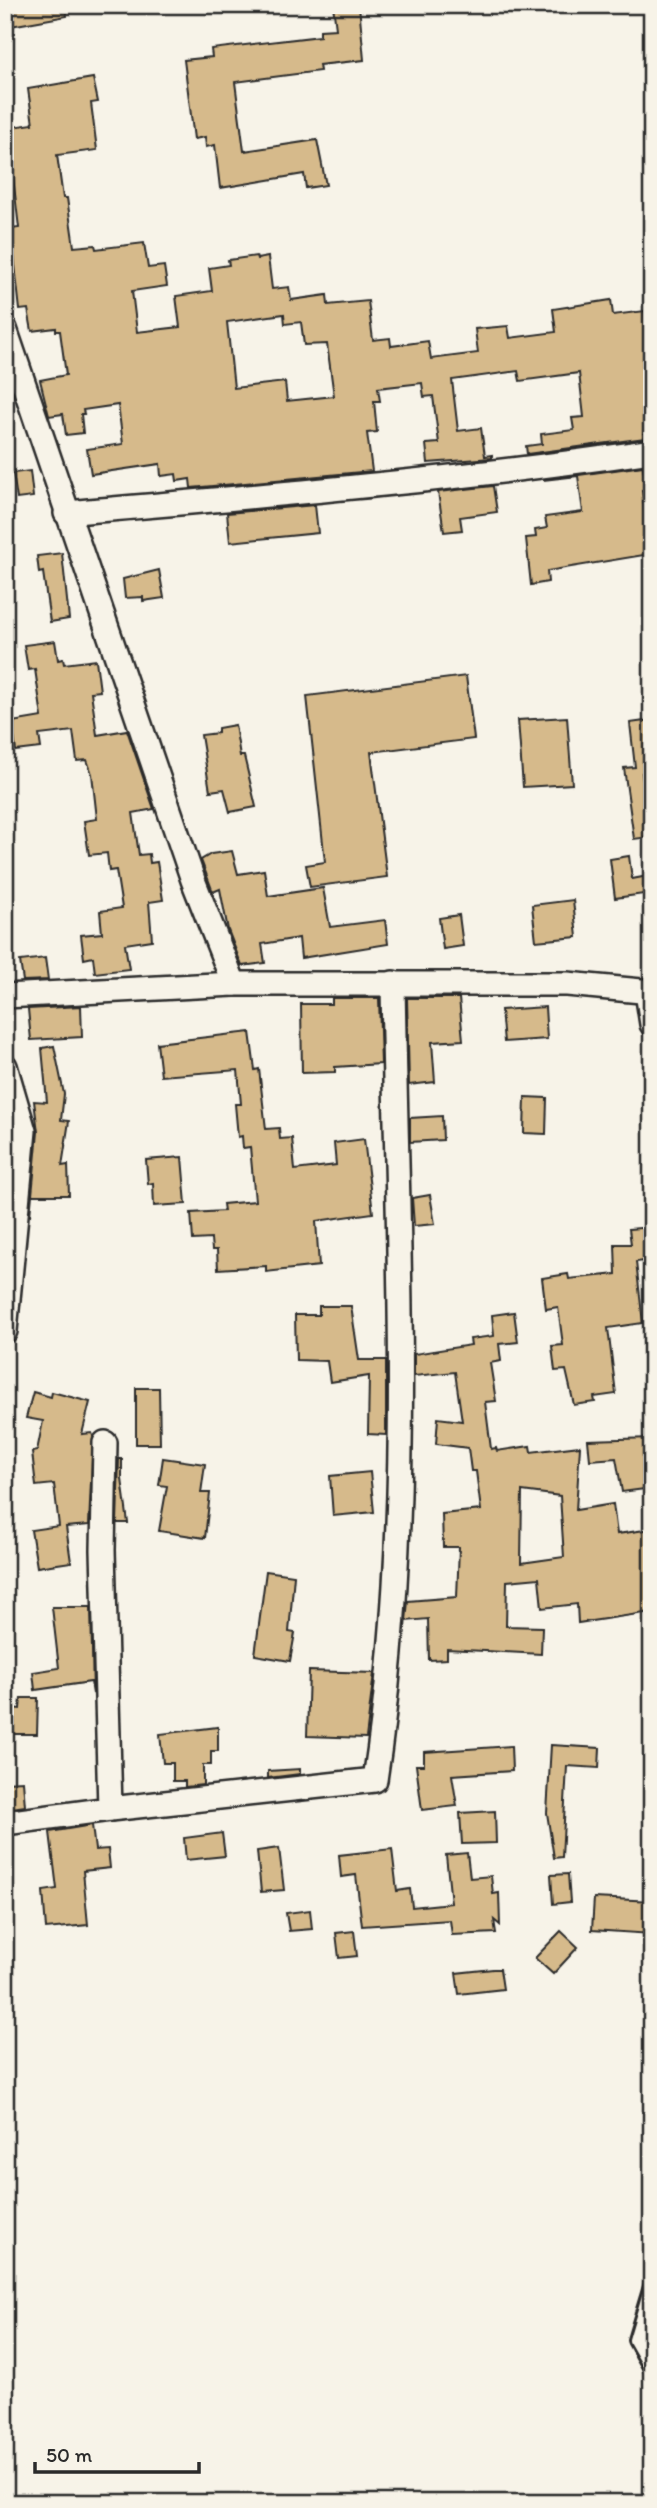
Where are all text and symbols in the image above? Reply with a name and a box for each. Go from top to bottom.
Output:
scale bar [35,2431,200,2475]
text: 50 m [46,2442,93,2467]

